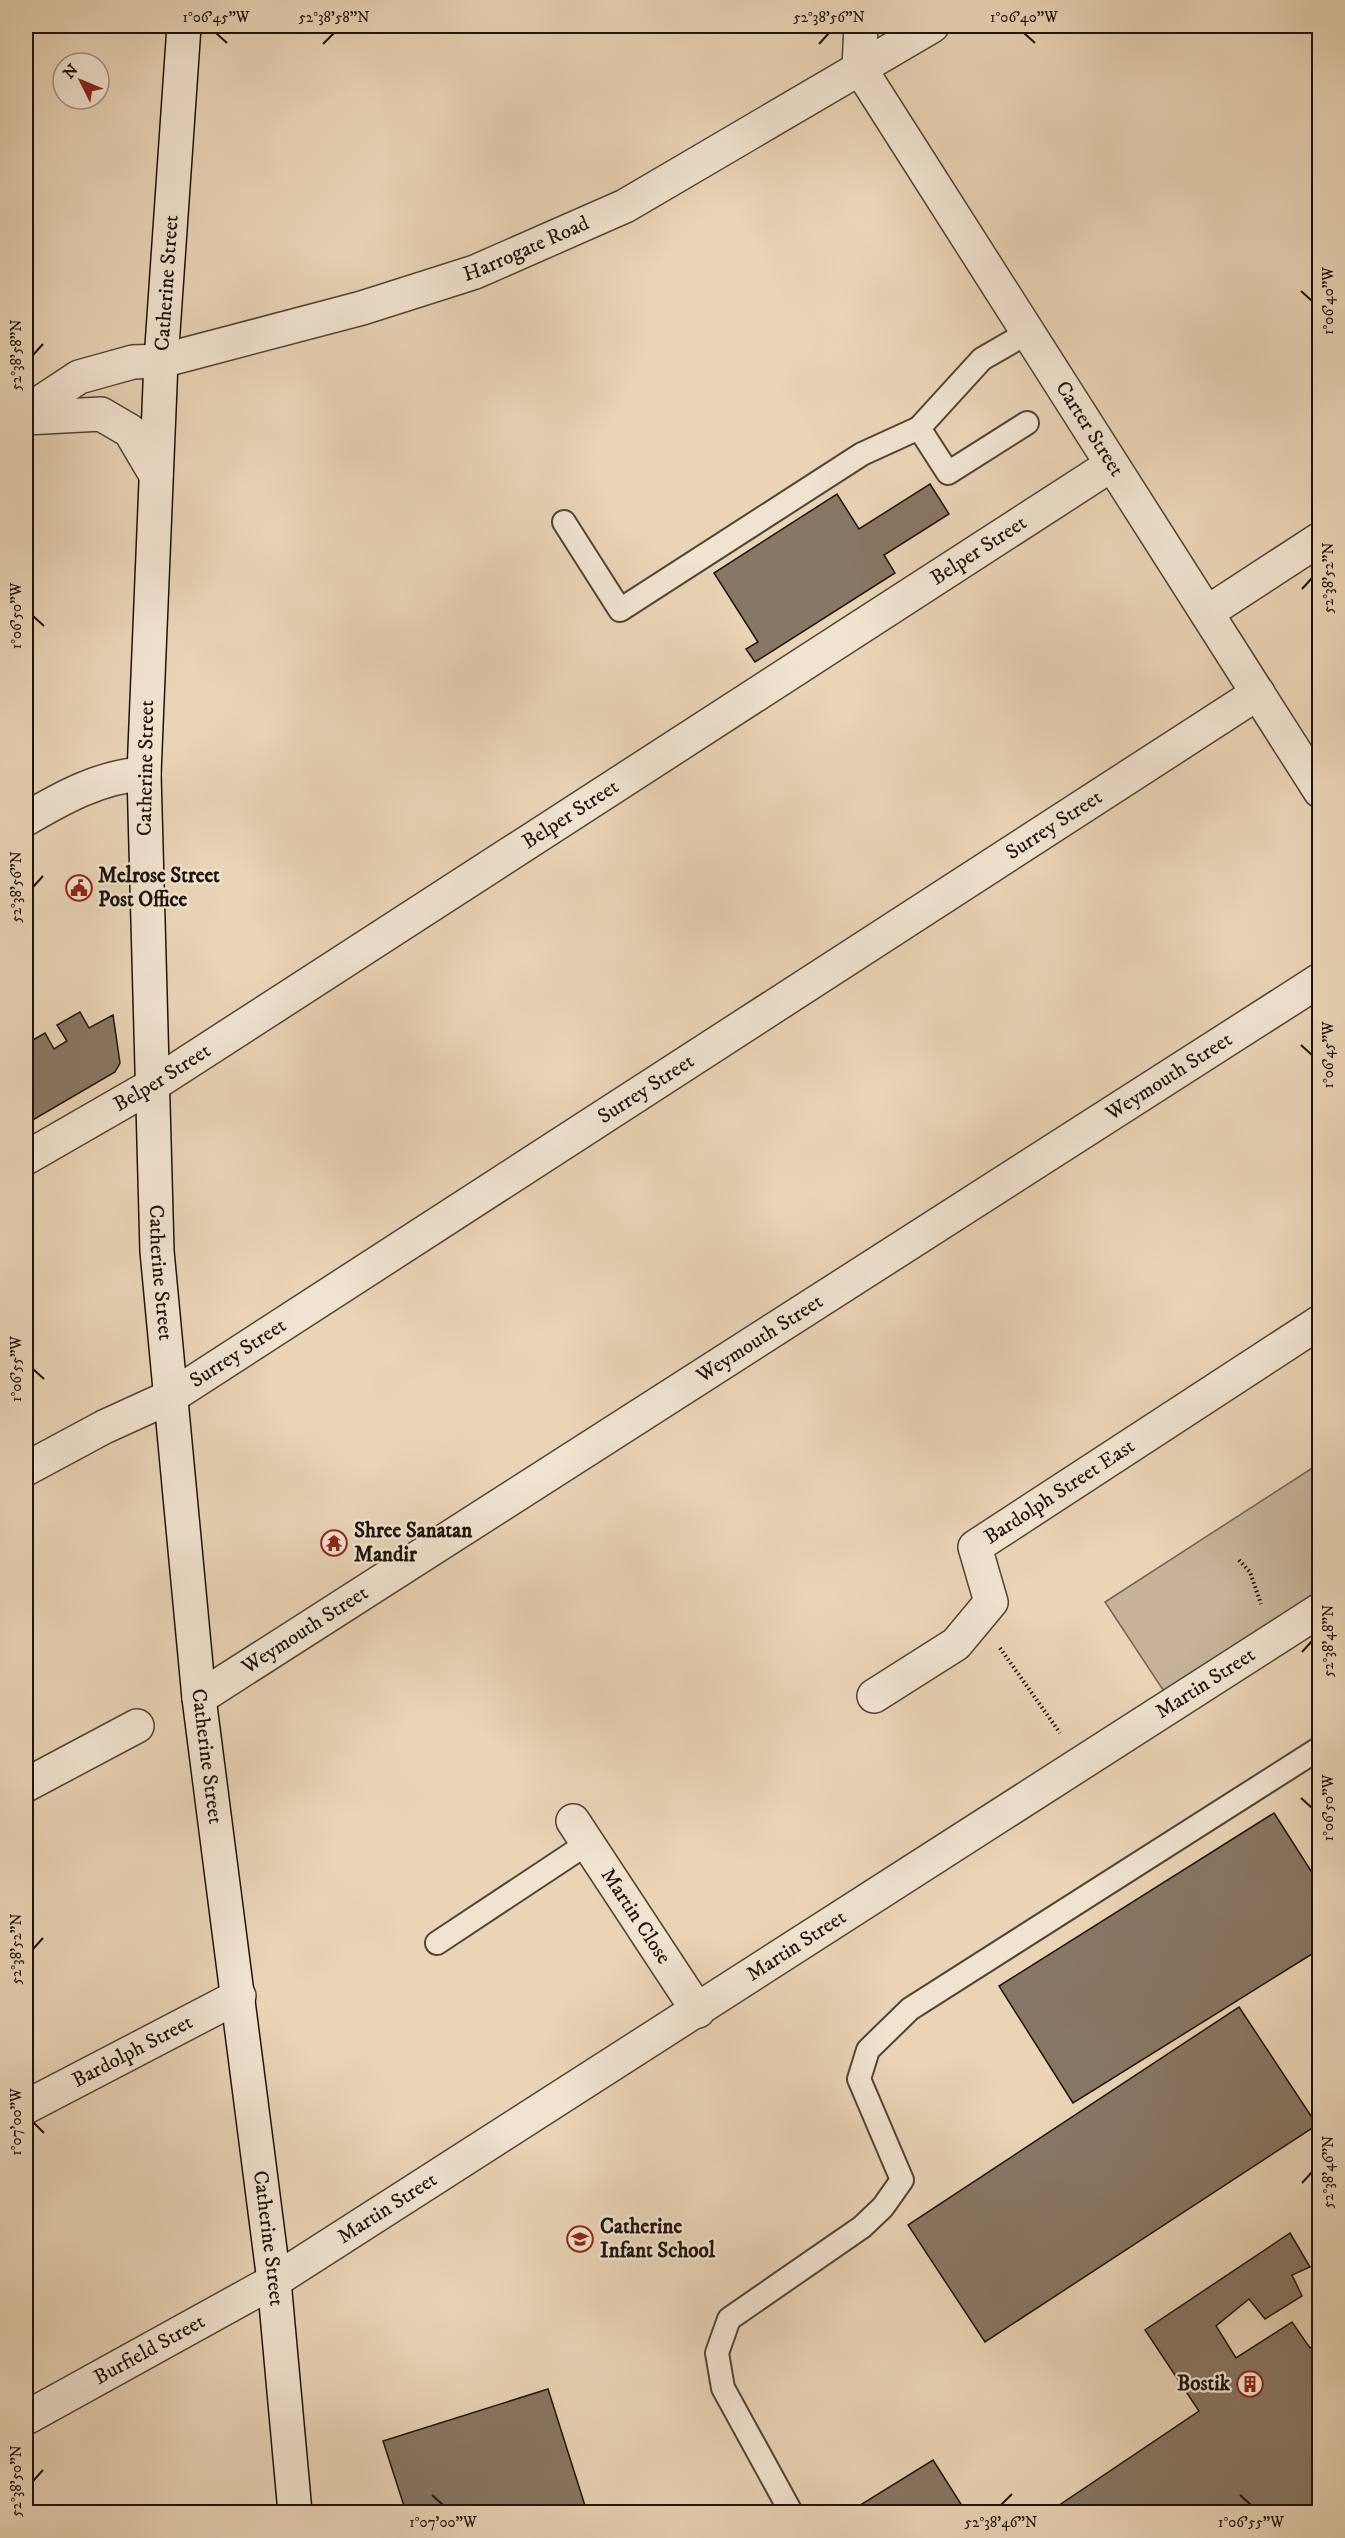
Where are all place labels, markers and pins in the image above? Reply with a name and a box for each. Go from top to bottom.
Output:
place label: Melrose Street Post Office [98,863,220,913]
public building icon: Melrose Street Post Office [64,873,94,903]
place label: Shree Sanatan Mandir [354,1518,473,1568]
temple icon: Shree Sanatan Mandir [319,1528,349,1558]
place label: Catherine Infant School [600,2214,716,2264]
school or university icon: Catherine Infant School [565,2224,595,2254]
building icon: Bostik [1235,2369,1265,2399]
place label: Bostik [1177,2371,1231,2397]

